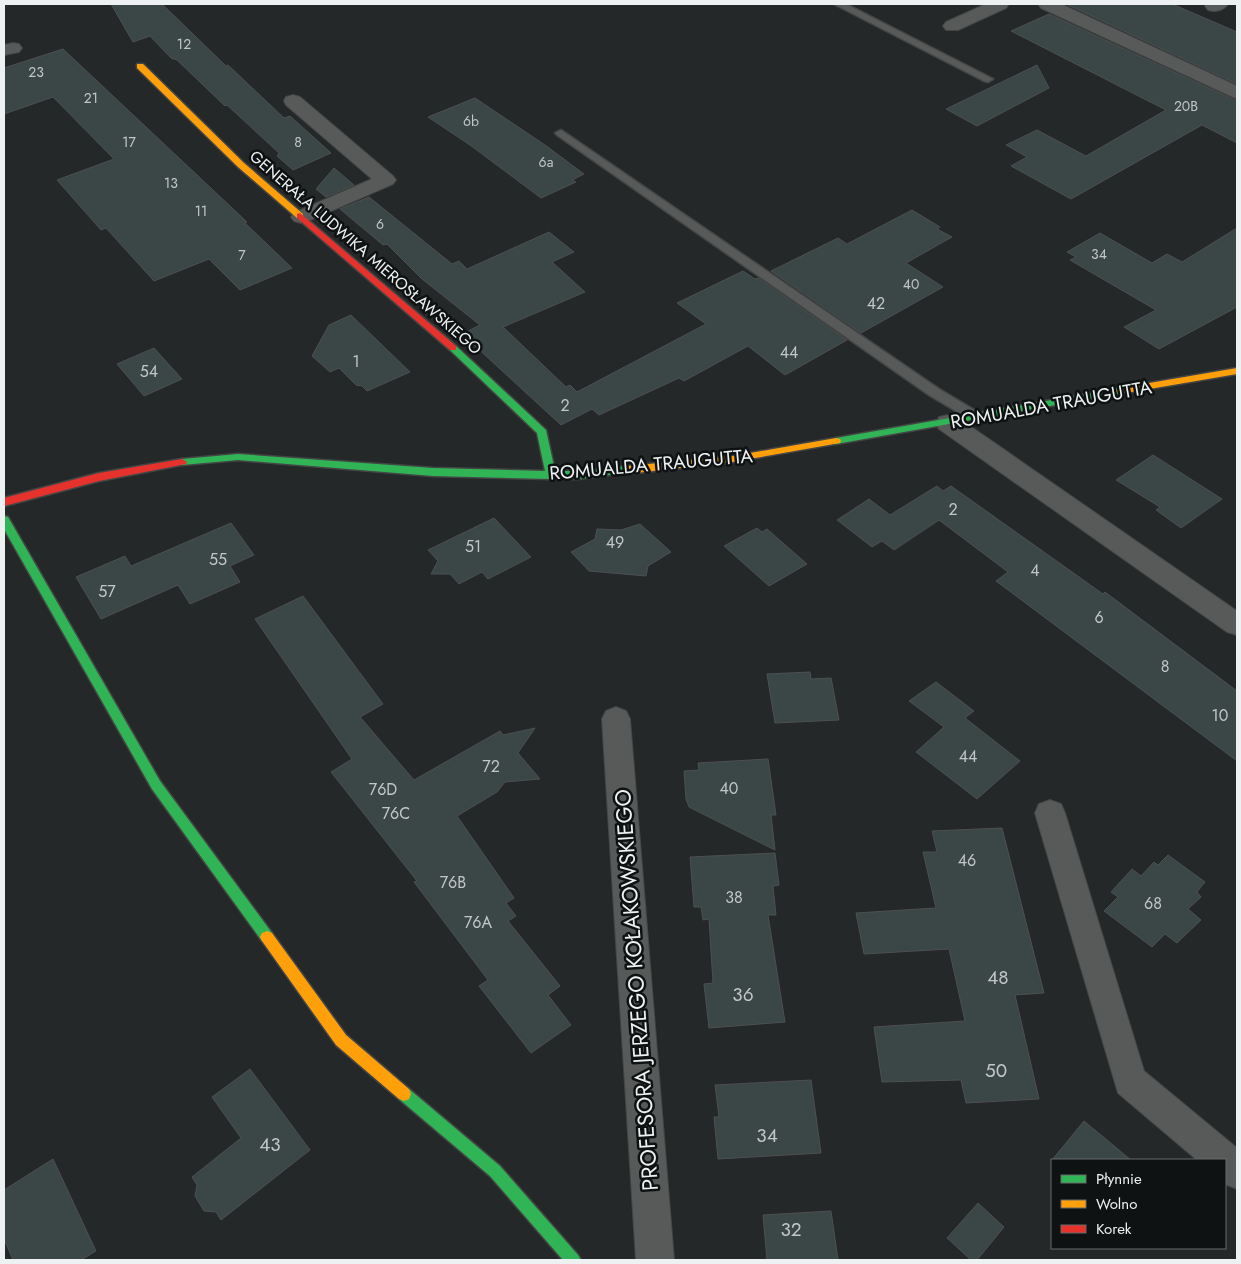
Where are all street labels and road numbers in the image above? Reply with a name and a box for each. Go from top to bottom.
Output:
street label: GENERAŁA LUDWIKA MIEROSŁAWSKIEGO [245,145,487,360]
street label: ROMUALDA TRAUGUTTA [948,373,1154,436]
street label: ROMUALDA TRAUGUTTA [548,442,754,487]
street label: PROFESORA JERZEGO KOŁAKOWSKIEGO [606,788,666,1192]

